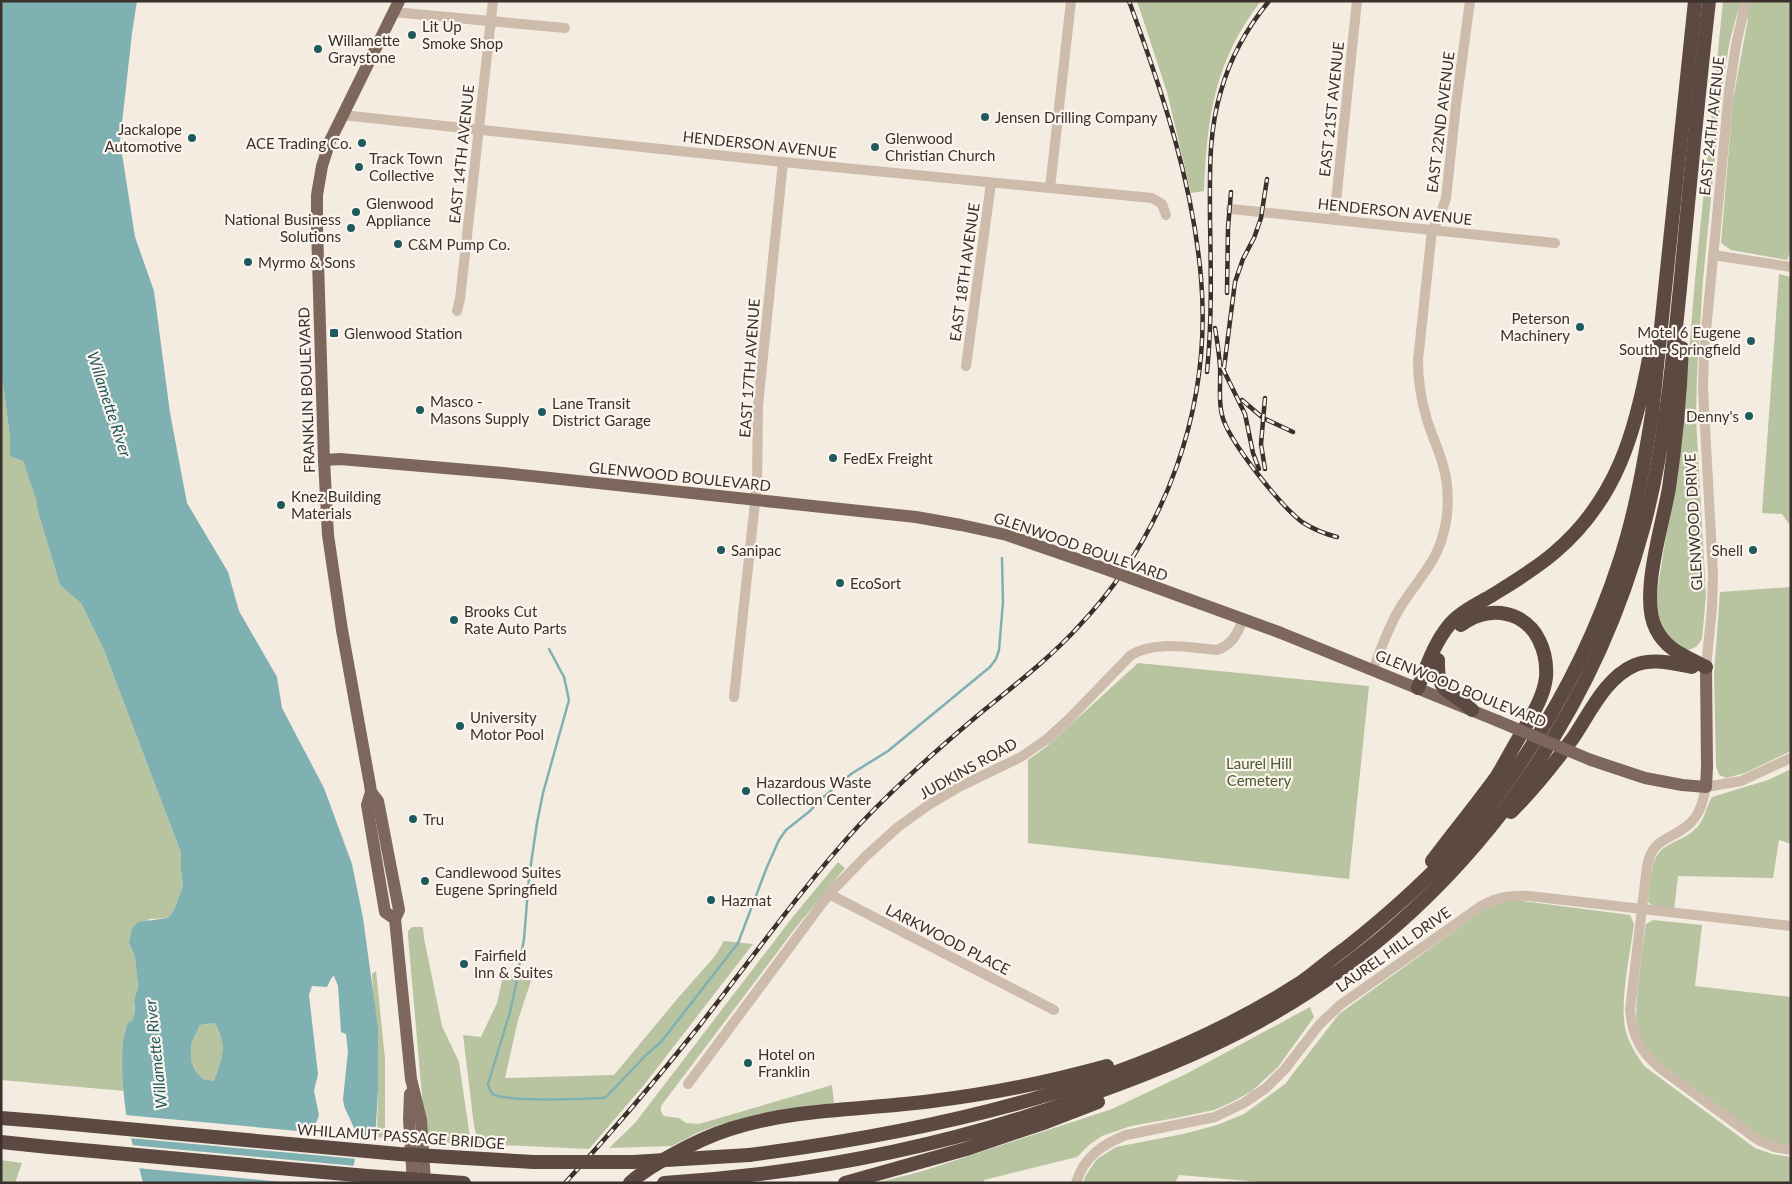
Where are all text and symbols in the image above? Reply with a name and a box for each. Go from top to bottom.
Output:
place label: Lit Up Smoke Shop [422,17,503,52]
marker: Lit Up Smoke Shop [406,29,418,41]
place label: Willamette Graystone [328,31,400,66]
street label: EAST 21ST AVENUE [1315,41,1347,177]
marker: Willamette Graystone [312,43,324,55]
street label: EAST 22ND AVENUE [1422,50,1458,194]
street label: EAST 24TH AVENUE [1695,56,1727,196]
street label: EAST 14TH AVENUE [445,84,477,224]
place label: Jensen Drilling Company [995,108,1158,126]
marker: Jensen Drilling Company [979,111,991,123]
place label: Jackalope Automotive [104,120,182,155]
street label: HENDERSON AVENUE [682,127,838,161]
place label: Glenwood Christian Church [885,129,995,164]
marker: Jackalope Automotive [186,132,198,144]
place label: ACE Trading Co. [246,134,352,152]
marker: ACE Trading Co. [356,137,368,149]
marker: Glenwood Christian Church [869,141,881,153]
place label: Track Town Collective [369,149,443,184]
marker: Track Town Collective [353,161,365,173]
place label: Glenwood Appliance [366,194,434,229]
street label: HENDERSON AVENUE [1317,194,1473,228]
street label: EAST 18TH AVENUE [945,202,983,342]
marker: Glenwood Appliance [350,206,362,218]
place label: National Business Solutions [224,210,341,245]
marker: National Business Solutions [345,222,357,234]
place label: C&M Pump Co. [408,235,510,253]
marker: C&M Pump Co. [392,238,404,250]
place label: Myrmo & Sons [258,253,356,271]
marker: Myrmo & Sons [242,256,254,268]
street label: EAST 17TH AVENUE [735,298,763,438]
street label: FRANKLIN BOULEVARD [294,307,318,473]
place label: Peterson Machinery [1500,309,1570,344]
marker: Peterson Machinery [1574,321,1586,333]
place label: Motel 6 Eugene South - Springfield [1619,323,1741,358]
place label: Glenwood Station [344,324,462,342]
marker: Glenwood Station [328,327,340,339]
marker: Motel 6 Eugene South - Springfield [1745,335,1757,347]
water label: Willamette River [84,349,136,460]
place label: Masco - Masons Supply [430,392,530,427]
place label: Lane Transit District Garage [552,394,651,429]
marker: Masco - Masons Supply [414,404,426,416]
marker: Lane Transit District Garage [536,406,548,418]
place label: Denny's [1686,407,1739,425]
marker: Denny's [1743,410,1755,422]
place label: FedEx Freight [843,449,934,467]
marker: FedEx Freight [827,452,839,464]
street label: GLENWOOD DRIVE [1680,453,1706,591]
street label: GLENWOOD BOULEVARD [588,457,772,495]
place label: Knez Building Materials [291,487,381,522]
marker: Knez Building Materials [275,499,287,511]
street label: GLENWOOD BOULEVARD [992,508,1170,584]
place label: Sanipac [731,541,781,559]
place label: Shell [1712,541,1743,559]
marker: Sanipac [715,544,727,556]
marker: Shell [1747,544,1759,556]
place label: EcoSort [850,574,902,592]
marker: EcoSort [834,577,846,589]
place label: Brooks Cut Rate Auto Parts [464,602,567,637]
marker: Brooks Cut Rate Auto Parts [448,614,460,626]
street label: GLENWOOD BOULEVARD [1373,645,1549,731]
place label: University Motor Pool [470,708,544,743]
marker: University Motor Pool [454,720,466,732]
street label: JUDKINS ROAD [916,734,1020,802]
park label: Laurel Hill Cemetery [1226,754,1292,789]
place label: Hazardous Waste Collection Center [756,773,872,808]
marker: Hazardous Waste Collection Center [740,785,752,797]
place label: Tru [423,810,444,828]
marker: Tru [407,813,419,825]
place label: Candlewood Suites Eugene Springfield [435,863,561,898]
marker: Candlewood Suites Eugene Springfield [419,875,431,887]
place label: Hazmat [721,891,772,909]
marker: Hazmat [705,894,717,906]
street label: LARKWOOD PLACE [883,900,1013,978]
street label: LAUREL HILL DRIVE [1332,903,1454,995]
place label: Fairfield Inn & Suites [474,946,553,981]
marker: Fairfield Inn & Suites [458,958,470,970]
water label: Willamette River [140,998,170,1110]
place label: Hotel on Franklin [758,1045,815,1080]
marker: Hotel on Franklin [742,1057,754,1069]
street label: WHILAMUT PASSAGE BRIDGE [296,1120,506,1152]

